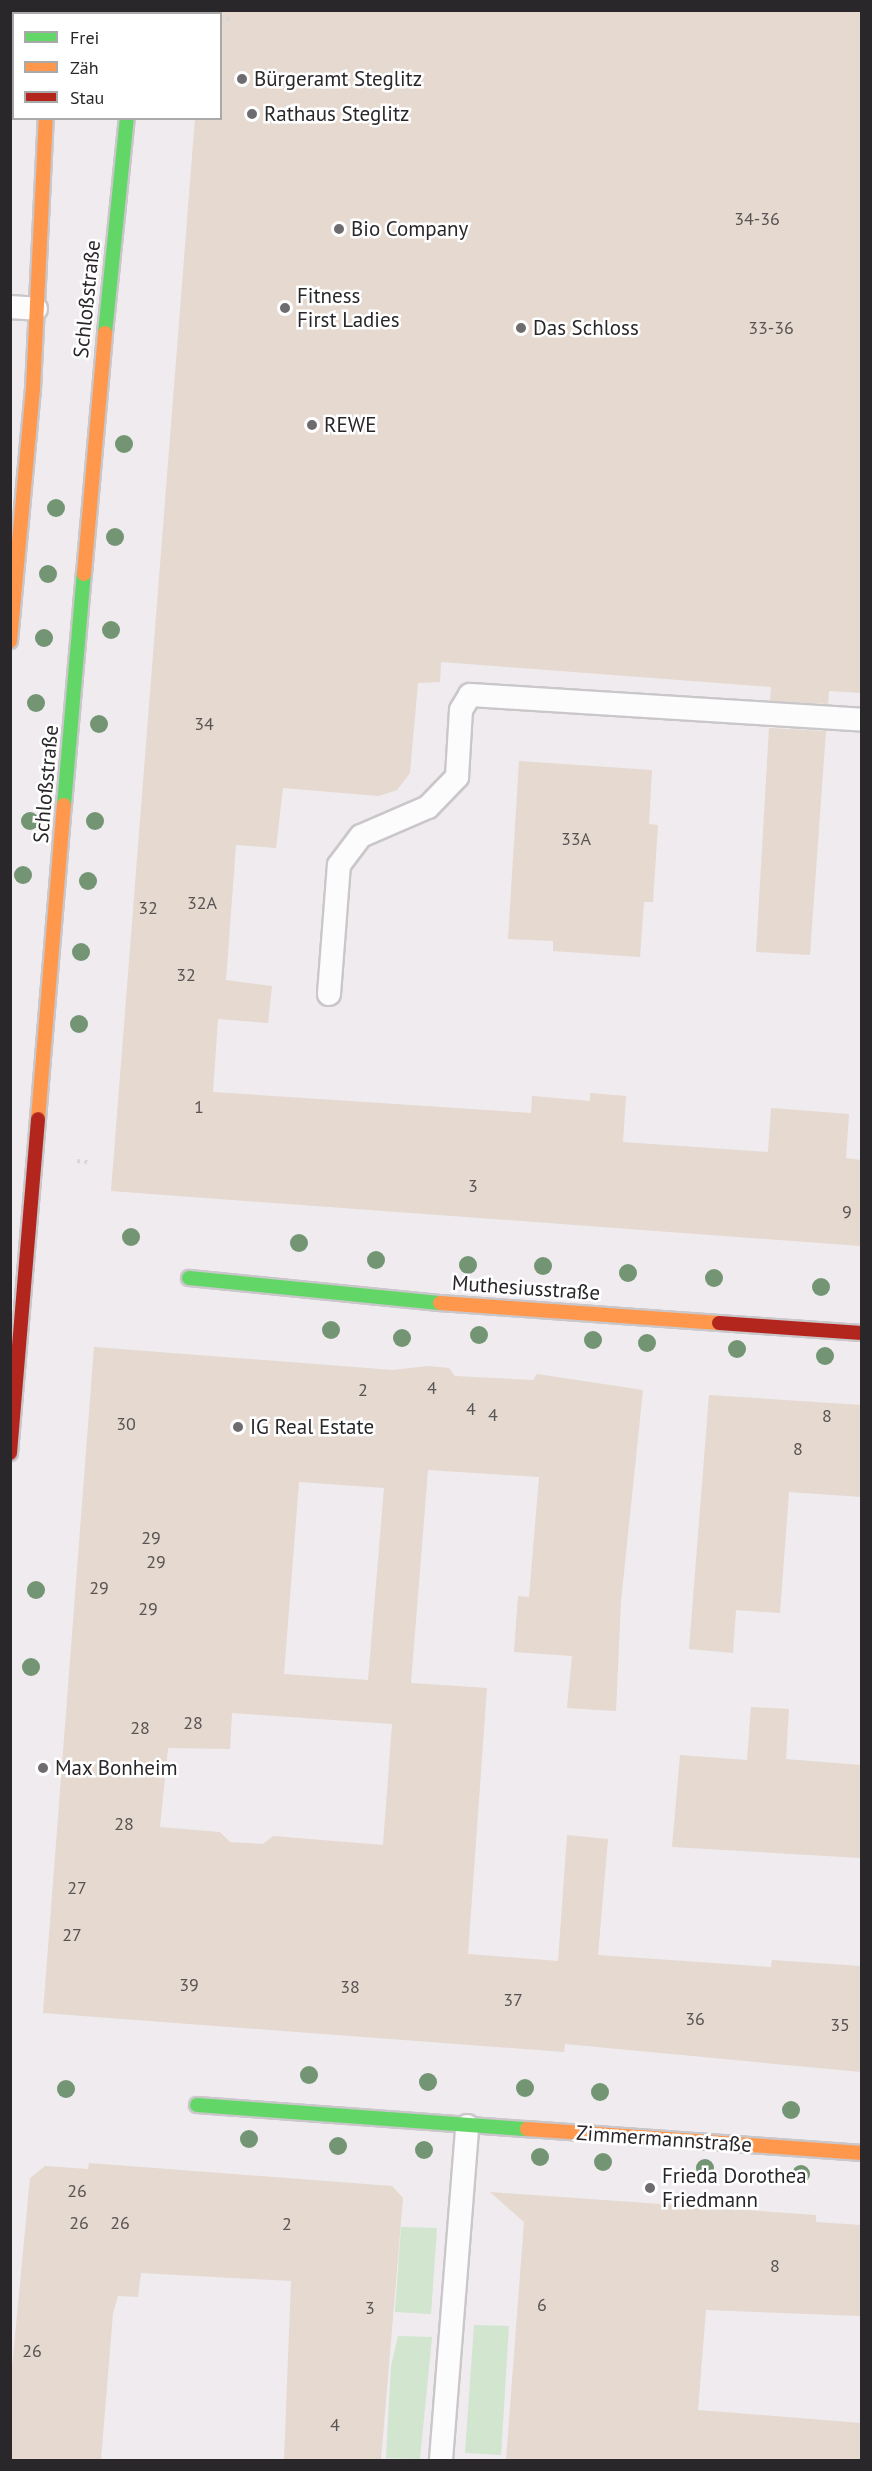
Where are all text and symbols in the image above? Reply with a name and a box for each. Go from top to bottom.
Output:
legend [12,12,222,120]
text: Frei [70,26,99,49]
text: Zäh [70,56,99,79]
place label: Bürgeramt Steglitz [254,66,422,92]
marker: Bürgeramt Steglitz [235,72,249,86]
text: Stau [70,86,104,109]
place label: Rathaus Steglitz [264,101,410,127]
marker: Rathaus Steglitz [245,107,259,121]
house number: 34-36 [734,208,780,230]
place label: Bio Company [351,216,468,242]
marker: Bio Company [332,222,346,236]
street label: Schloßstraße [68,239,106,359]
place label: Fitness First Ladies [297,283,399,333]
marker: Fitness First Ladies [278,301,292,315]
place label: Das Schloss [533,315,639,341]
house number: 33-36 [748,317,794,339]
marker: Das Schloss [514,321,528,335]
place label: REWE [324,412,376,438]
marker: REWE [305,418,319,432]
house number: 34 [194,713,214,735]
street label: Schloßstraße [28,724,64,844]
house number: 33A [561,828,591,850]
house number: 32A [187,892,217,914]
house number: 32 [138,897,158,919]
house number: 32 [176,964,196,986]
house number: 1 [194,1096,204,1118]
house number: 3 [468,1175,478,1197]
house number: 9 [842,1201,852,1223]
street label: Muthesiusstraße [451,1270,601,1306]
house number: 4 [427,1377,437,1399]
house number: 2 [358,1379,368,1401]
house number: 4 [466,1398,476,1420]
house number: 4 [488,1404,498,1426]
house number: 8 [822,1405,832,1427]
house number: 30 [116,1413,136,1435]
place label: IG Real Estate [250,1414,374,1440]
marker: IG Real Estate [231,1420,245,1434]
house number: 8 [793,1438,803,1460]
house number: 29 [141,1527,161,1549]
house number: 29 [146,1551,166,1573]
house number: 29 [89,1577,109,1599]
house number: 29 [138,1598,158,1620]
house number: 28 [183,1712,203,1734]
house number: 28 [130,1717,150,1739]
place label: Max Bonheim [55,1755,178,1781]
marker: Max Bonheim [36,1761,50,1775]
house number: 28 [114,1813,134,1835]
house number: 27 [67,1877,87,1899]
house number: 27 [62,1924,82,1946]
house number: 39 [179,1974,199,1996]
house number: 38 [340,1976,360,1998]
house number: 37 [503,1989,523,2011]
house number: 36 [685,2008,705,2030]
house number: 35 [830,2014,850,2036]
street label: Zimmermannstraße [575,2120,753,2158]
place label: Frieda Dorothea Friedmann [662,2163,807,2213]
house number: 26 [67,2180,87,2202]
marker: Frieda Dorothea Friedmann [643,2181,657,2195]
house number: 26 [69,2212,89,2234]
house number: 26 [110,2212,130,2234]
house number: 2 [282,2213,292,2235]
house number: 8 [770,2255,780,2277]
house number: 6 [537,2294,547,2316]
house number: 3 [365,2297,375,2319]
house number: 26 [22,2340,42,2362]
house number: 4 [330,2414,340,2436]

